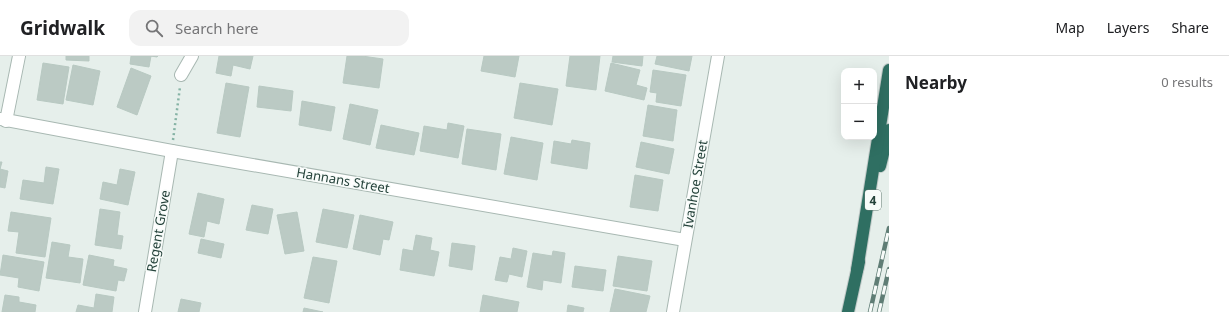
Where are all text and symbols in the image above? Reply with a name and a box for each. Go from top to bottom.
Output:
search box [129,10,409,46]
text: Gridwalk [20,15,105,41]
icon: search [143,17,165,39]
text: Search here [175,18,259,38]
text: Map [1056,18,1085,37]
text: Layers [1107,18,1149,37]
text: Share [1171,18,1209,37]
map controls [841,68,877,140]
button: + [841,68,877,104]
text: Nearby [905,71,967,94]
text: 0 results [1161,73,1213,91]
button: − [841,104,877,140]
street label: Ivanhoe Street [678,138,712,230]
street label: Hannans Street [295,163,391,197]
street label: Regent Grove [142,189,174,273]
road number: 4 [865,190,881,210]

